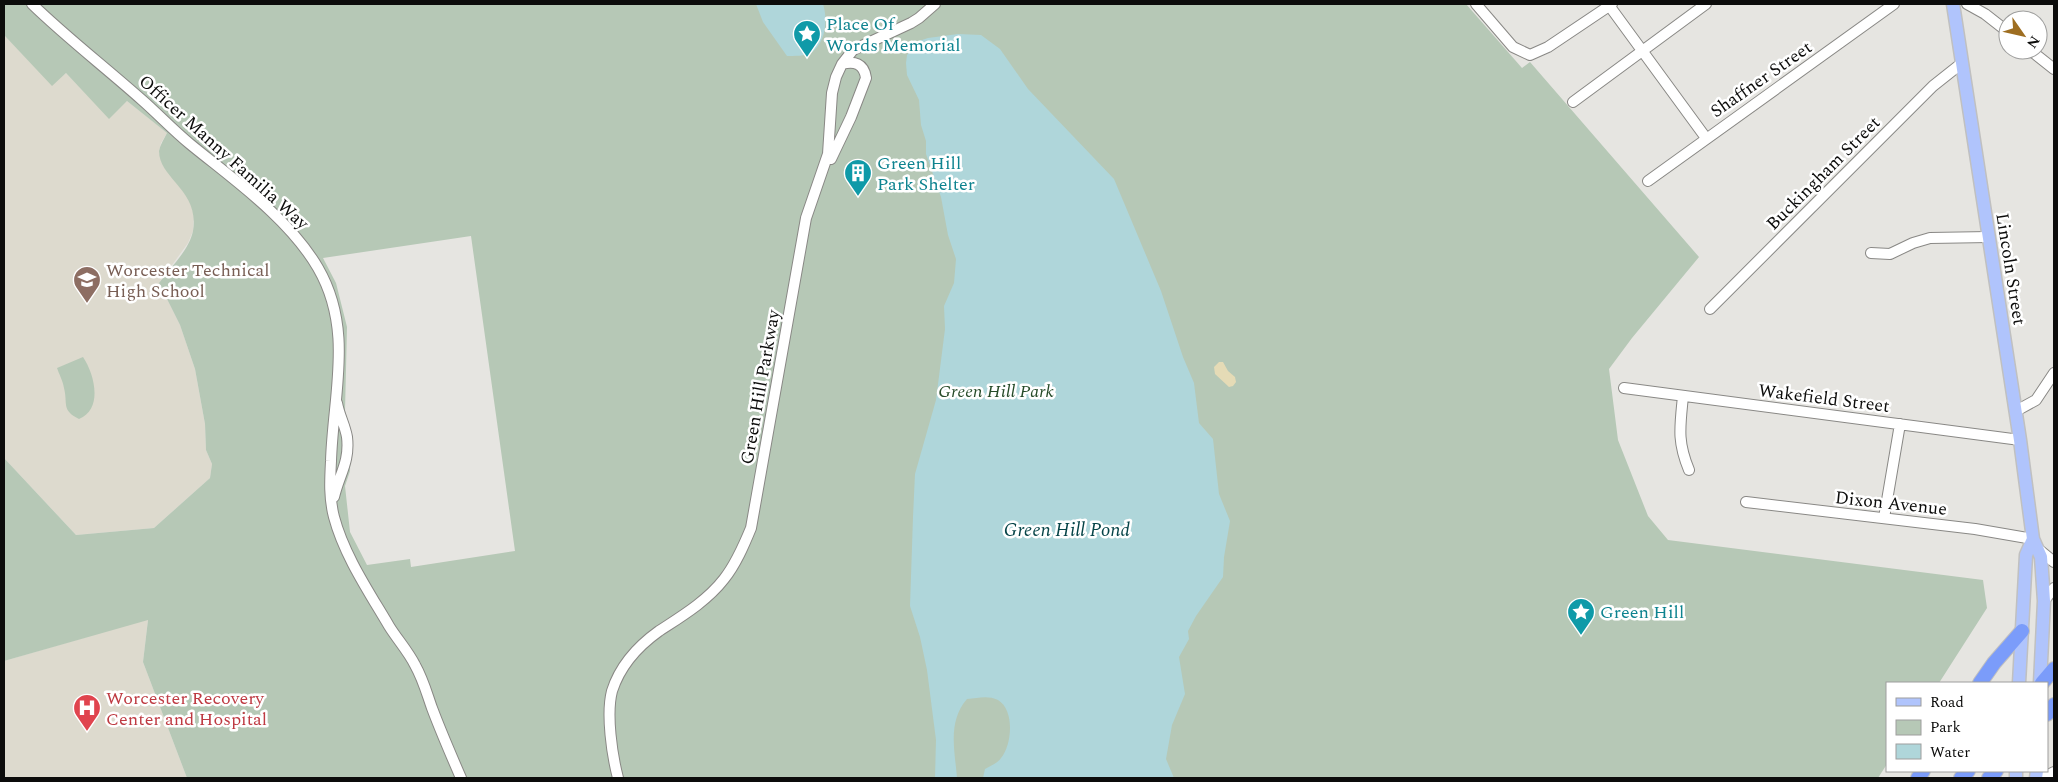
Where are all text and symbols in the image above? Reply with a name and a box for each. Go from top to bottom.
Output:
north arrow [1998,10,2048,60]
place label: Place Of Words Memorial [826,11,960,59]
place icon: Place Of Words Memorial [792,19,822,58]
text: N [2021,31,2045,53]
street label: Shaffner Street [1705,34,1818,125]
street label: Officer Manny Familia Way [133,68,316,237]
street label: Buckingham Street [1760,110,1887,237]
place label: Green Hill Park Shelter [877,150,975,198]
building icon: Green Hill Park Shelter [843,158,873,197]
street label: Lincoln Street [1988,211,2033,327]
place label: Worcester Technical High School [106,257,270,305]
school or university icon: Worcester Technical High School [72,265,102,304]
street label: Green Hill Parkway [734,306,788,467]
street label: Wakefield Street [1757,377,1891,420]
park label: Green Hill Park [938,378,1054,405]
street label: Dixon Avenue [1834,484,1948,523]
water label: Green Hill Pond [1004,516,1130,545]
place icon: Green Hill [1566,597,1596,636]
place label: Green Hill [1600,599,1684,626]
legend [1886,682,2048,772]
place label: Worcester Recovery Center and Hospital [106,685,267,733]
text: Road [1930,691,1964,714]
hospital icon: Worcester Recovery Center and Hospital [72,693,102,732]
text: Park [1930,716,1961,739]
text: Water [1930,741,1970,764]

